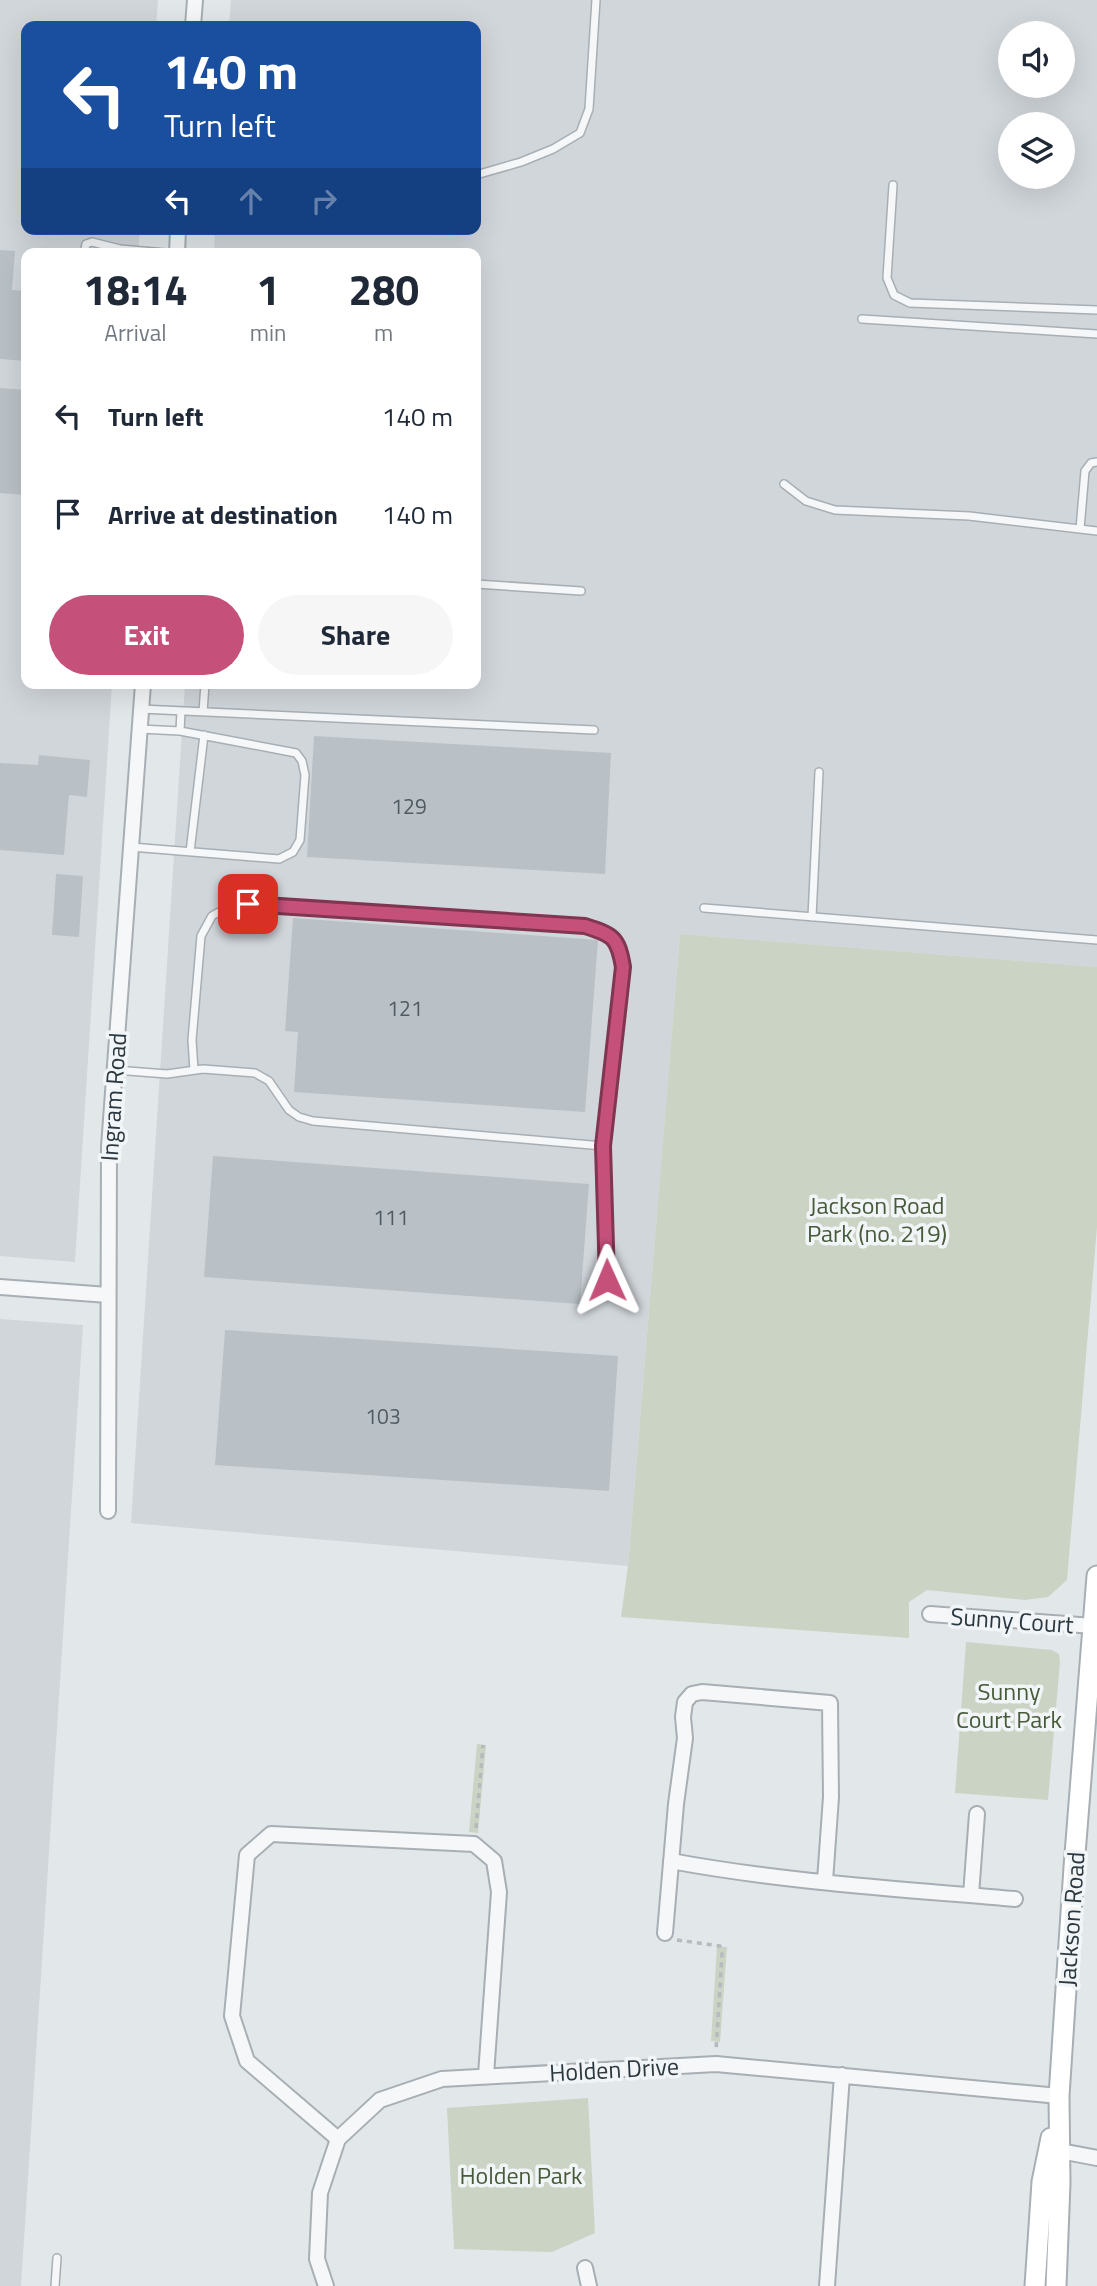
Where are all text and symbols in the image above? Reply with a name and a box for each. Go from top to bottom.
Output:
map controls [998,21,1075,189]
button: sound [998,21,1075,98]
text: 140 m [164,33,298,108]
icon: left [49,49,140,140]
text: Turn left [164,101,276,149]
button: layers [998,112,1075,189]
icon: left [159,182,197,220]
icon: ahead [232,182,270,220]
icon: right [305,182,343,220]
text: 18:14 [83,257,188,321]
text: 1 [256,257,280,321]
text: 280 [348,257,419,321]
text: Arrival [104,315,167,350]
text: min [250,315,286,350]
text: m [374,315,393,350]
icon: left [49,397,87,435]
text: Turn left [108,397,203,436]
text: 140 m [382,397,453,436]
icon: arrive [49,495,87,533]
text: Arrive at destination [108,495,338,534]
text: 140 m [382,495,453,534]
button: Exit [49,595,244,675]
button: Share [258,595,453,675]
house number: 129 [391,790,427,822]
pin [218,874,278,934]
icon: arrive [229,885,267,923]
house number: 121 [387,992,423,1024]
street label: Ingram Road [91,1032,135,1162]
park label: Jackson Road Park (no. 219) [807,1187,947,1251]
house number: 111 [373,1201,409,1233]
position arrow [570,1243,644,1317]
house number: 103 [365,1400,401,1432]
street label: Sunny Court [949,1598,1075,1642]
park label: Sunny Court Park [956,1673,1063,1737]
street label: Jackson Road [1048,1850,1094,1988]
street label: Holden Drive [548,2048,680,2090]
park label: Holden Park [459,2157,583,2193]

